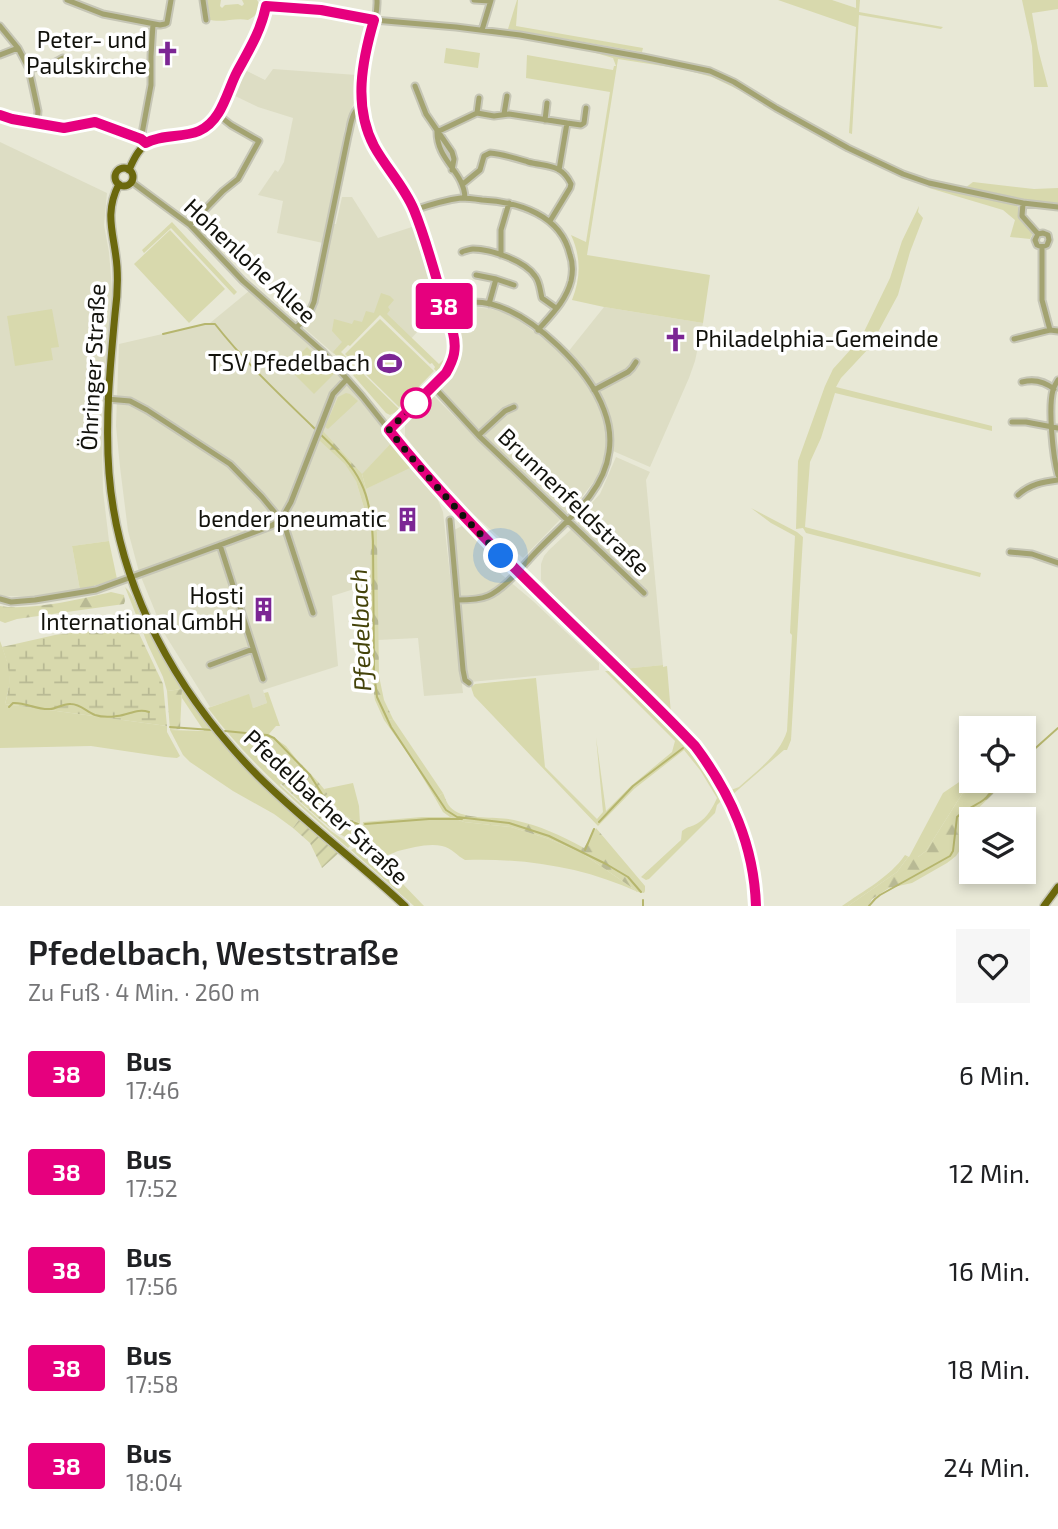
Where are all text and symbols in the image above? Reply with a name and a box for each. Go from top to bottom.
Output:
place label: Peter- und Paulskirche [26,25,147,79]
church icon: Peter- und Paulskirche [153,39,181,67]
street label: Hohenlohe Allee [179,192,323,329]
street label: Öhringer Straße [74,283,110,451]
line badge: 38 [412,283,476,329]
text: 38 [430,291,458,320]
place label: Philadelphia-Gemeinde [695,324,939,352]
church icon: Philadelphia-Gemeinde [661,325,689,353]
place label: TSV Pfedelbach [208,348,370,376]
sports icon: TSV Pfedelbach [376,349,404,377]
unlabelled marker [401,388,431,418]
street label: Brunnenfeldstraße [493,422,656,581]
place label: bender pneumatic [198,504,387,532]
building icon: bender pneumatic [393,505,421,533]
your location [483,538,518,573]
water label: Pfedelbach [343,568,376,692]
place label: Hosti International GmbH [40,581,244,635]
building icon: Hosti International GmbH [250,595,278,623]
map controls [959,716,1036,884]
button: locate [959,716,1036,793]
street label: Pfedelbacher Straße [239,723,415,890]
button: layers [959,807,1036,884]
button: heart [956,929,1030,1003]
text: Pfedelbach, Weststraße [28,932,399,972]
text: Zu Fuß · 4 Min. · 260 m [28,978,260,1006]
text: Bus [126,1045,172,1076]
text: 38 [52,1059,81,1088]
text: 6 Min. [959,1059,1030,1090]
text: 17:46 [126,1076,180,1104]
text: Bus [126,1143,172,1174]
text: 38 [52,1157,81,1186]
text: 12 Min. [949,1157,1030,1188]
text: 17:52 [126,1174,178,1202]
text: Bus [126,1241,172,1272]
text: 38 [52,1255,81,1284]
text: 16 Min. [949,1255,1030,1286]
text: 17:56 [126,1272,178,1300]
text: Bus [126,1339,172,1370]
text: 38 [52,1353,81,1382]
text: 18 Min. [948,1353,1030,1384]
text: 17:58 [126,1370,179,1398]
text: Bus [126,1437,172,1468]
text: 38 [52,1451,81,1480]
text: 24 Min. [943,1451,1030,1482]
text: 18:04 [126,1468,183,1496]

